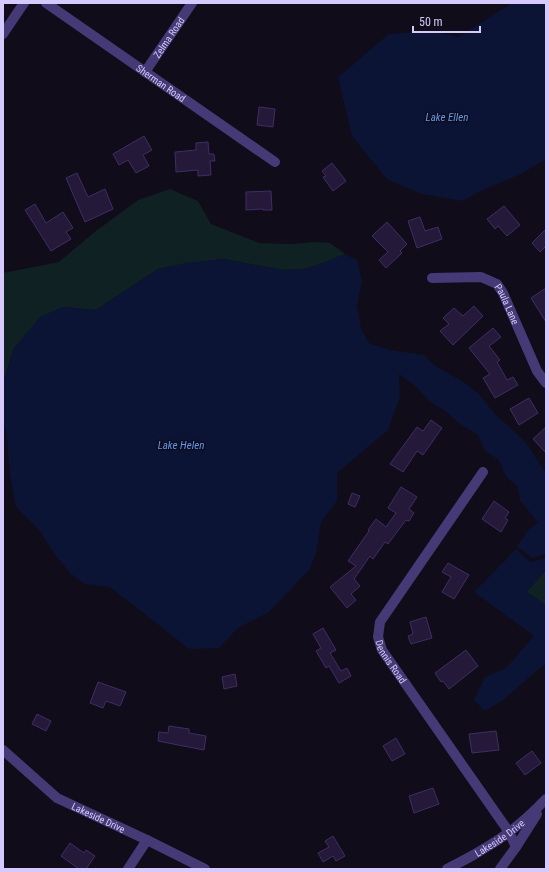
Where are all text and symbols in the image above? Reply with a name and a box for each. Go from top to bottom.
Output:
scale bar [413,8,480,34]
street label: Zelma Road [151,15,186,60]
text: 50 m [419,15,443,29]
street label: Sherman Road [134,62,188,104]
water label: Lake Ellen [426,111,468,124]
street label: Paula Lane [493,282,522,326]
water label: Lake Helen [158,439,204,452]
street label: Dennis Road [374,638,409,685]
street label: Lakeside Drive [70,800,127,835]
street label: Lakeside Drive [473,817,527,859]

